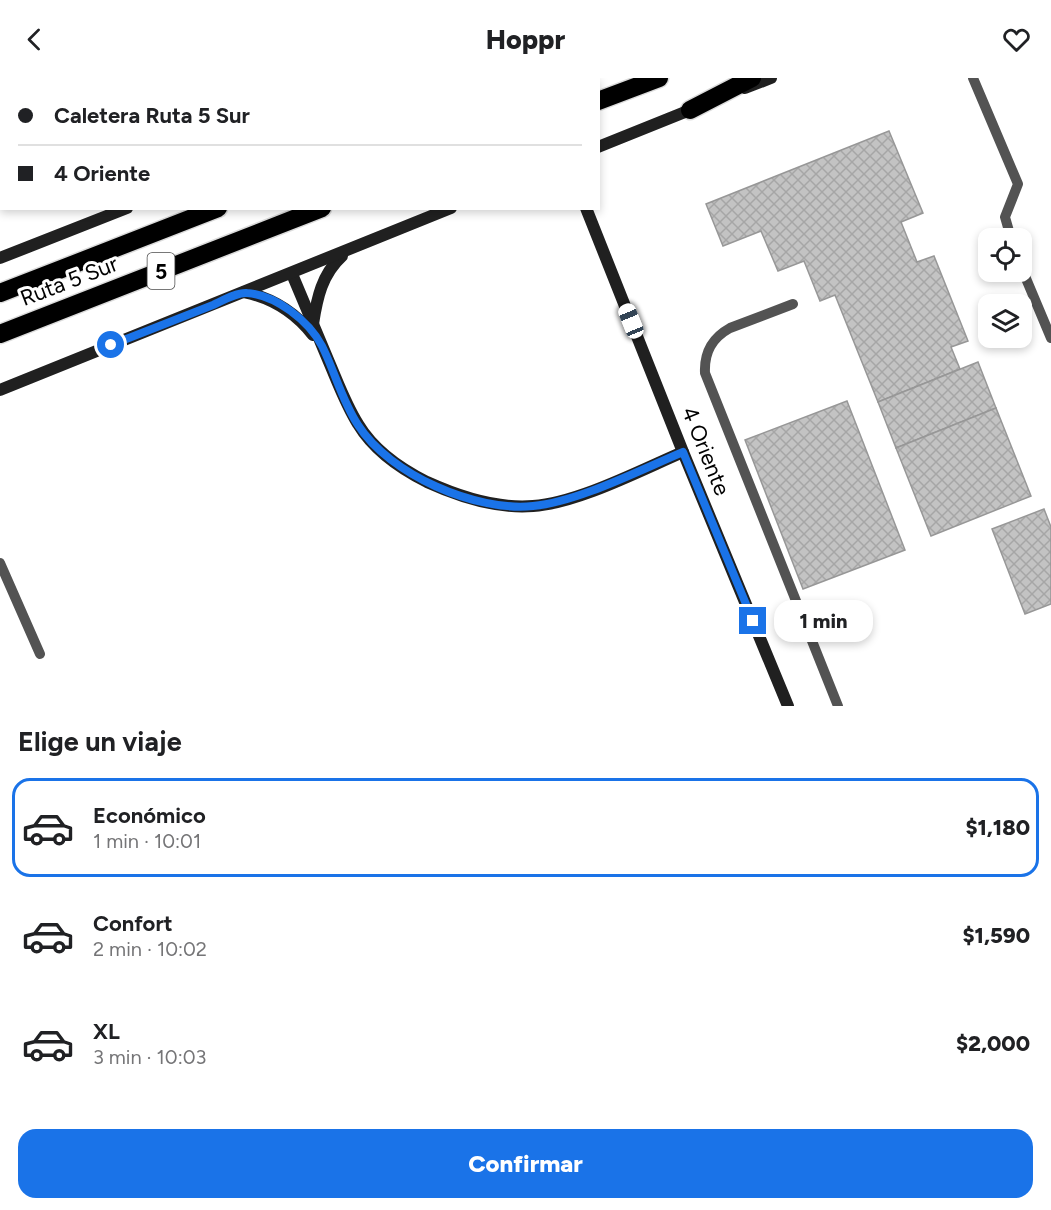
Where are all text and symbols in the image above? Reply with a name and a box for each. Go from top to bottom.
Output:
icon: back [18,23,51,56]
text: Hoppr [486,23,565,56]
icon: heart [1000,23,1033,56]
text: Caletera Ruta 5 Sur [54,102,250,129]
text: 4 Oriente [54,160,150,187]
map controls [978,228,1032,348]
button: locate [978,228,1032,282]
street label: Ruta 5 Sur [16,250,122,312]
road number: 5 [148,253,174,289]
button: layers [978,294,1032,348]
car [616,301,646,341]
route start [97,331,124,358]
street label: 4 Oriente [676,403,736,499]
callout: 1 min [774,600,873,642]
route end [739,607,766,634]
text: 1 min [800,609,847,633]
text: Elige un viaje [18,725,182,758]
icon: car [21,801,75,855]
text: Económico [93,802,206,829]
text: $1,180 [965,814,1030,841]
text: 1 min · 10:01 [93,829,201,853]
icon: car [21,909,75,963]
text: Confort [93,910,173,937]
text: $1,590 [962,922,1030,949]
text: 2 min · 10:02 [93,937,207,961]
icon: car [21,1017,75,1071]
text: XL [93,1018,120,1045]
text: $2,000 [956,1030,1030,1057]
text: 3 min · 10:03 [93,1045,206,1069]
button: Confirmar [18,1129,1033,1198]

